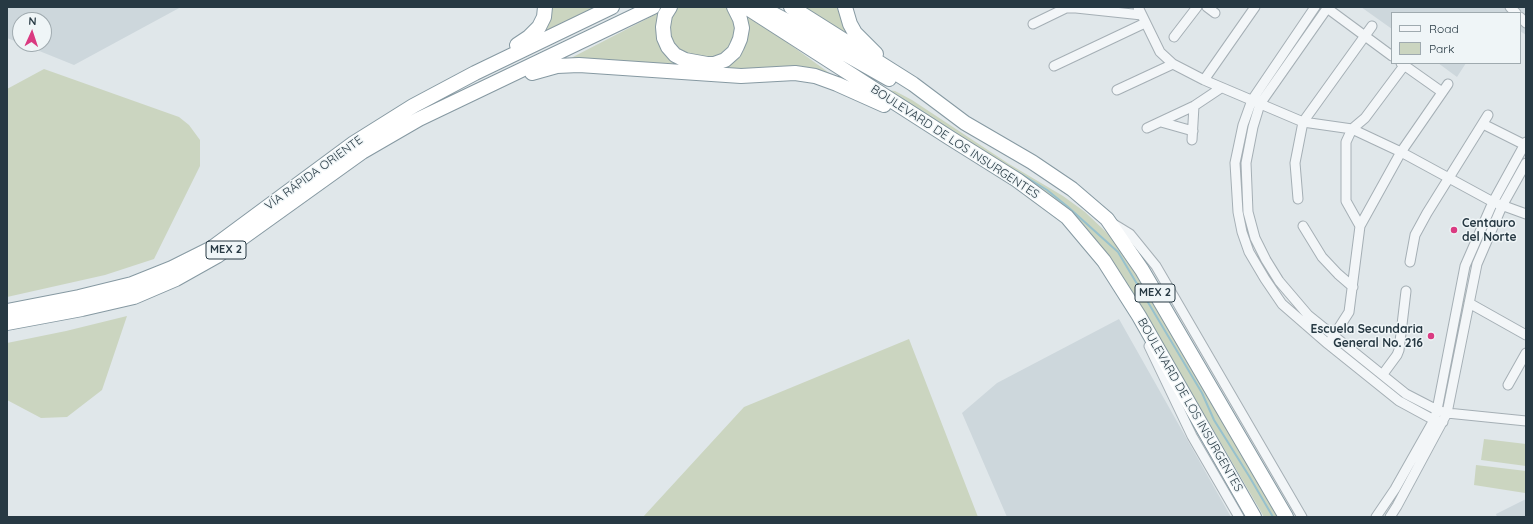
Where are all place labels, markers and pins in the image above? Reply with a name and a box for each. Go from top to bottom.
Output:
place label: Centauro del Norte [1462,216,1517,244]
marker: Centauro del Norte [1449,225,1459,235]
place label: Escuela Secundaria General No. 216 [1311,322,1423,350]
marker: Escuela Secundaria General No. 216 [1426,331,1436,341]

